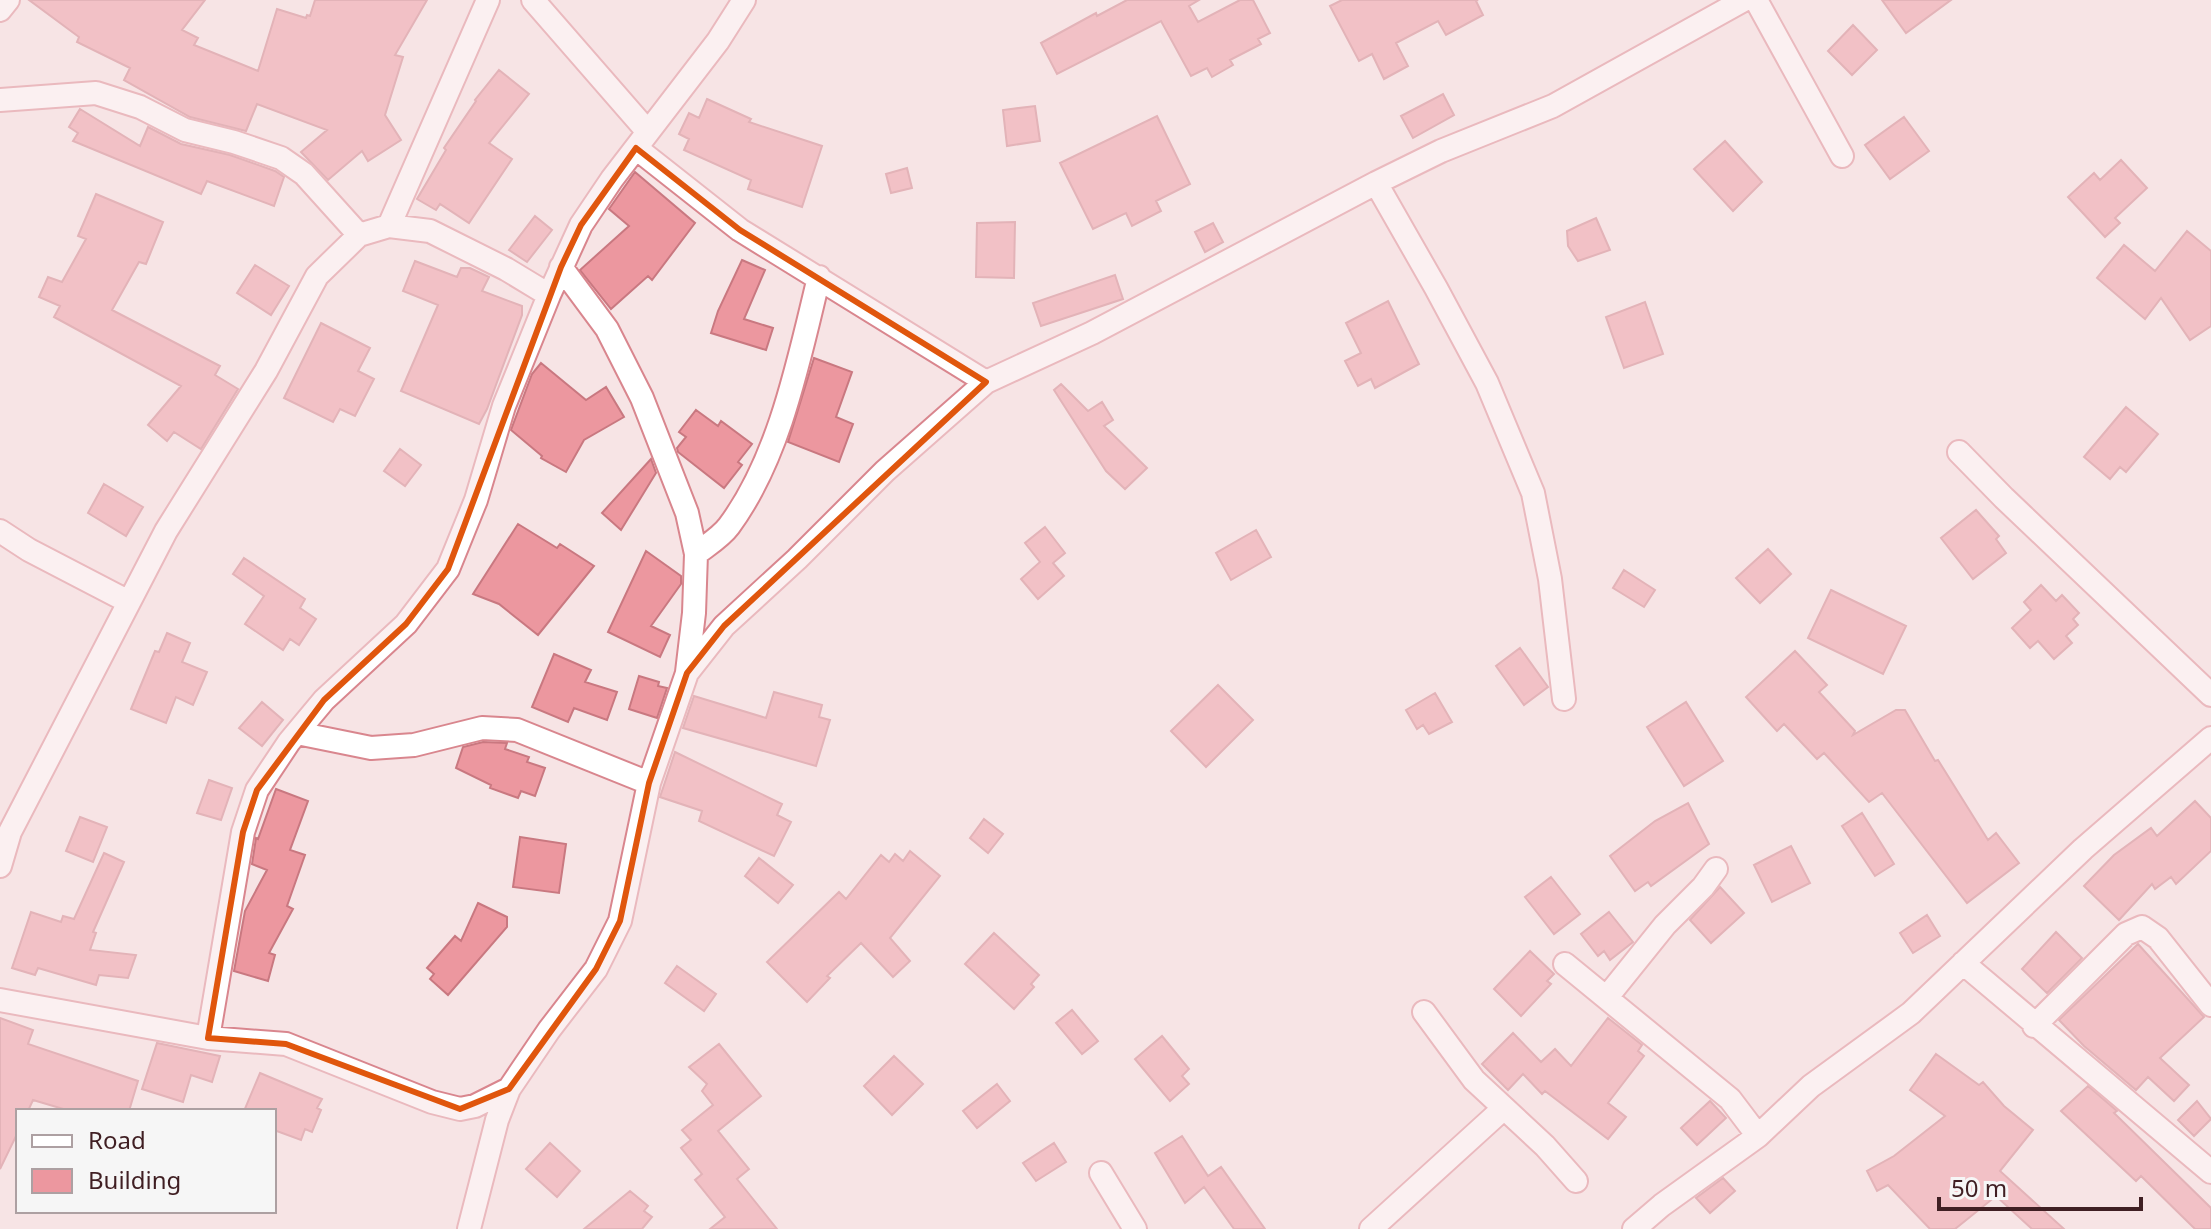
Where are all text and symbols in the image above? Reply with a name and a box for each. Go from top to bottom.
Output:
legend [16,1109,276,1213]
text: Road [88,1123,146,1156]
scale bar [1939,1161,2141,1211]
text: Building [88,1163,181,1196]
text: 50 m [1951,1171,2007,1204]

